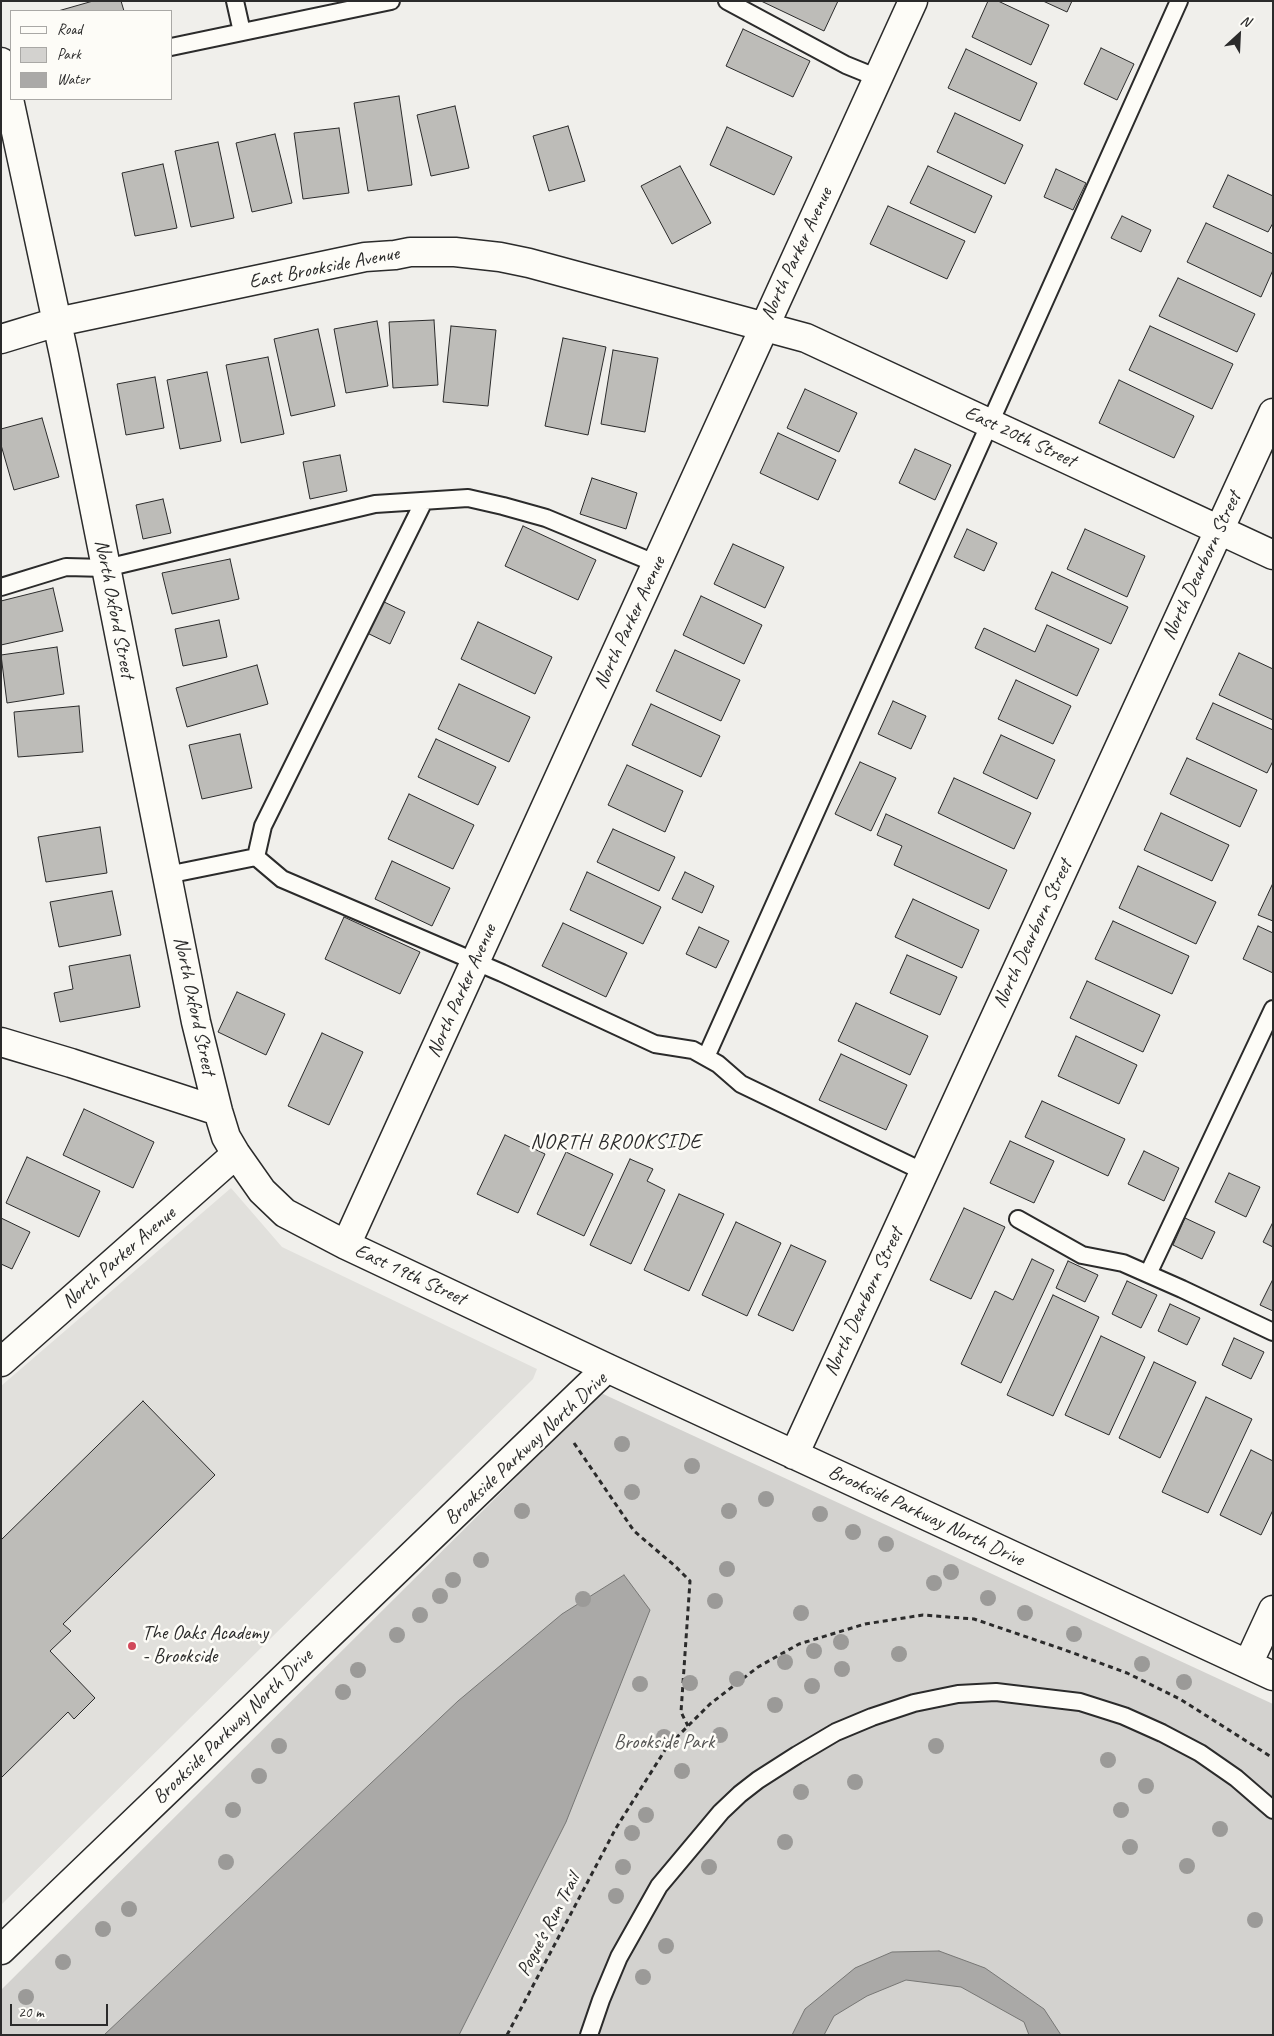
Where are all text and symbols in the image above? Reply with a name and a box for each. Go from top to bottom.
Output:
legend [10,10,172,100]
north arrow [1214,10,1264,60]
text: N [1238,11,1253,30]
text: Road [57,20,82,39]
text: Park [57,45,81,64]
text: Water [57,70,90,89]
street label: North Parker Avenue [756,184,838,324]
street label: East Brookside Avenue [247,242,401,294]
street label: East 20th Street [961,401,1079,473]
street label: North Dearborn Street [1157,488,1247,644]
street label: North Oxford Street [89,538,139,680]
street label: North Parker Avenue [589,553,671,693]
street label: North Dearborn Street [988,856,1078,1012]
street label: North Parker Avenue [422,921,502,1061]
street label: North Oxford Street [168,935,220,1077]
district label: NORTH BROOKSIDE [529,1129,703,1155]
street label: North Parker Avenue [57,1202,181,1314]
street label: North Dearborn Street [819,1224,909,1380]
street label: East 19th Street [351,1239,469,1311]
street label: Brookside Parkway North Drive [440,1368,612,1530]
street label: Brookside Parkway North Drive [824,1460,1028,1572]
place label: The Oaks Academy - Brookside [142,1622,268,1669]
marker: The Oaks Academy - Brookside [126,1640,138,1652]
street label: Brookside Parkway North Drive [148,1644,318,1810]
park label: Brookside Park [614,1731,714,1755]
street label: Pogue's Run Trail [512,1870,586,1980]
scale bar [12,1994,110,2026]
text: 20 m [18,2003,44,2022]

